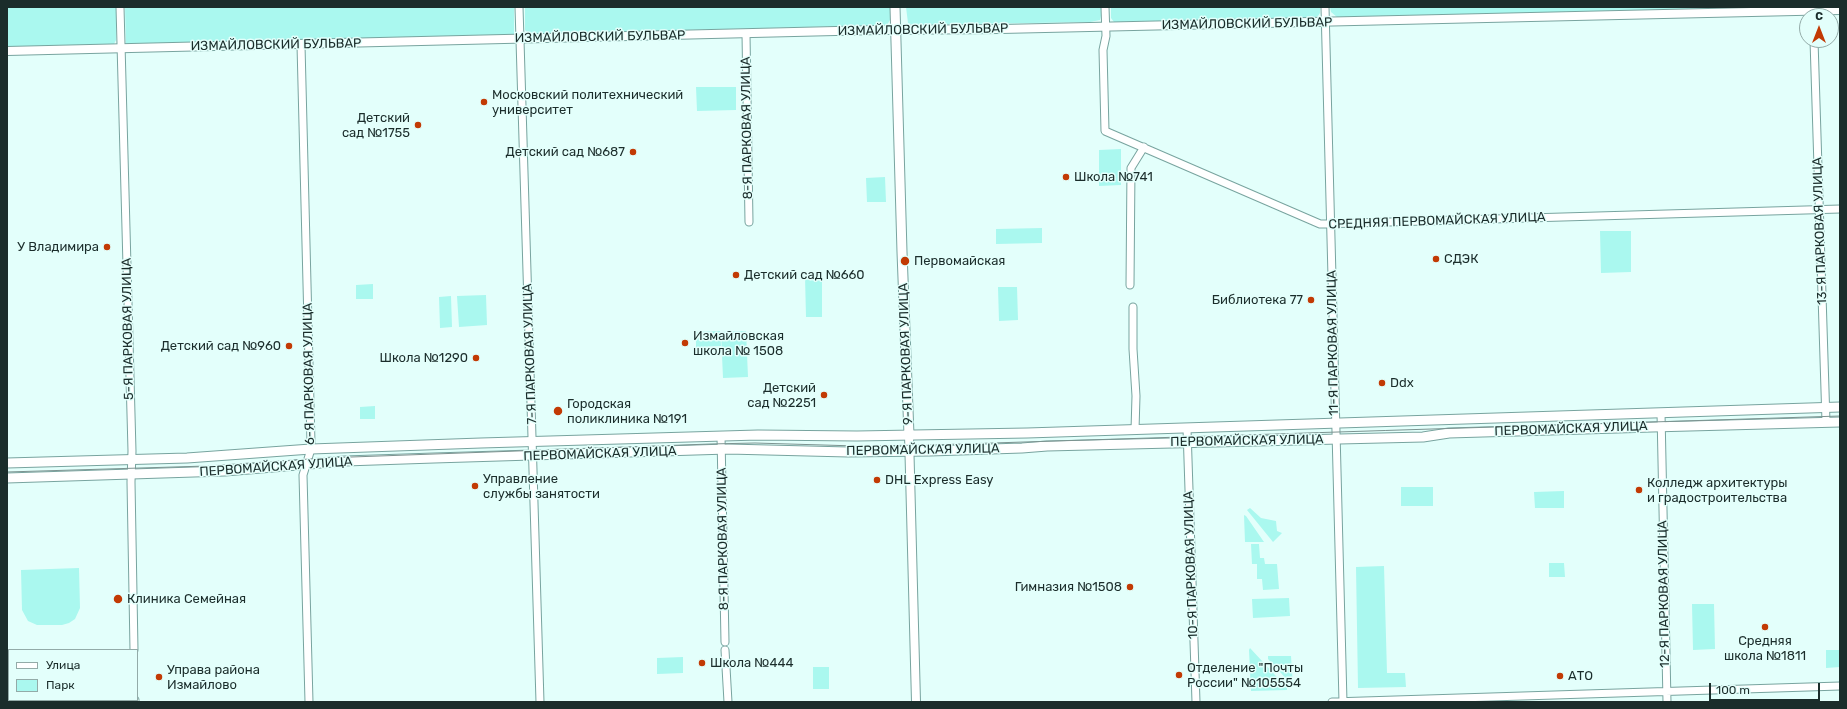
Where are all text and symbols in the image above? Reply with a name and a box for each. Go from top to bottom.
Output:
north arrow [1799,8,1839,48]
text: С [1815,10,1823,23]
street label: ИЗМАЙЛОВСКИЙ БУЛЬВАР [1161,15,1333,33]
street label: ИЗМАЙЛОВСКИЙ БУЛЬВАР [837,21,1009,39]
street label: ИЗМАЙЛОВСКИЙ БУЛЬВАР [514,28,686,46]
street label: ИЗМАЙЛОВСКИЙ БУЛЬВАР [190,36,362,54]
street label: 8-Я ПАРКОВАЯ УЛИЦА [738,56,756,200]
place label: Московский политехнический университет [492,87,683,118]
marker: Московский политехнический университет [479,97,489,107]
place label: Детский сад №1755 [342,110,410,141]
marker: Детский сад №1755 [413,120,423,130]
place label: Детский сад №687 [506,144,625,160]
marker: Детский сад №687 [628,147,638,157]
street label: 13-Я ПАРКОВАЯ УЛИЦА [1810,157,1830,305]
place label: Школа №741 [1074,169,1153,185]
marker: Школа №741 [1061,172,1071,182]
street label: СРЕДНЯЯ ПЕРВОМАЙСКАЯ УЛИЦА [1328,209,1546,233]
place label: У Владимира [17,239,99,255]
marker: У Владимира [102,242,112,252]
place label: СДЭК [1444,251,1479,267]
place label: Первомайская [914,253,1005,269]
marker: СДЭК [1431,254,1441,264]
marker: Первомайская [899,255,911,267]
street label: 5-Я ПАРКОВАЯ УЛИЦА [119,258,137,400]
place label: Детский сад №660 [744,267,865,283]
marker: Детский сад №660 [731,270,741,280]
street label: 11-Я ПАРКОВАЯ УЛИЦА [1324,270,1342,416]
street label: 7-Я ПАРКОВАЯ УЛИЦА [520,283,540,425]
street label: 9-Я ПАРКОВАЯ УЛИЦА [896,283,916,425]
place label: Библиотека 77 [1212,292,1303,308]
marker: Библиотека 77 [1306,295,1316,305]
street label: 6-Я ПАРКОВАЯ УЛИЦА [300,303,318,445]
place label: Измайловская школа № 1508 [693,328,784,359]
place label: Детский сад №960 [161,338,281,354]
marker: Измайловская школа № 1508 [680,338,690,348]
marker: Детский сад №960 [284,341,294,351]
place label: Школа №1290 [379,350,468,366]
marker: Школа №1290 [471,353,481,363]
place label: Ddx [1390,375,1414,391]
marker: Ddx [1377,378,1387,388]
place label: Детский сад №2251 [747,380,816,411]
marker: Детский сад №2251 [819,390,829,400]
place label: Городская поликлиника №191 [567,396,687,427]
marker: Городская поликлиника №191 [552,405,564,417]
street label: ПЕРВОМАЙСКАЯ УЛИЦА [1494,419,1648,439]
street label: ПЕРВОМАЙСКАЯ УЛИЦА [1170,432,1324,450]
street label: ПЕРВОМАЙСКАЯ УЛИЦА [846,441,1000,459]
street label: ПЕРВОМАЙСКАЯ УЛИЦА [523,444,677,464]
street label: ПЕРВОМАЙСКАЯ УЛИЦА [199,454,353,480]
street label: 8-Я ПАРКОВАЯ УЛИЦА [714,467,732,611]
place label: Управление cлужбы занятости [483,471,600,502]
place label: DHL Express Easy [885,472,994,488]
marker: DHL Express Easy [872,475,882,485]
place label: Колледж архитектуры и градостроительства [1647,475,1787,506]
marker: Управление cлужбы занятости [470,481,480,491]
marker: Колледж архитектуры и градостроительства [1634,485,1644,495]
street label: 10-Я ПАРКОВАЯ УЛИЦА [1181,491,1201,639]
street label: 12-Я ПАРКОВАЯ УЛИЦА [1655,520,1673,668]
place label: Гимназия №1508 [1015,579,1122,595]
marker: Гимназия №1508 [1125,582,1135,592]
place label: Клиника Семейная [127,591,246,607]
marker: Клиника Семейная [112,593,124,605]
marker: Средняя школа №1811 [1760,622,1770,632]
place label: Средняя школа №1811 [1724,633,1806,664]
legend [8,649,138,701]
place label: Школа №444 [710,655,794,671]
text: Улица [46,658,80,672]
marker: Школа №444 [697,658,707,668]
place label: Отделение "Почты России" №105554 [1187,660,1303,691]
place label: Управа района Измайлово [167,662,260,693]
place label: АТО [1568,668,1593,684]
marker: Отделение "Почты России" №105554 [1174,670,1184,680]
marker: АТО [1555,671,1565,681]
marker: Управа района Измайлово [154,672,164,682]
scale bar [1711,675,1822,701]
text: Парк [46,678,75,692]
text: 100 m [1716,683,1750,697]

